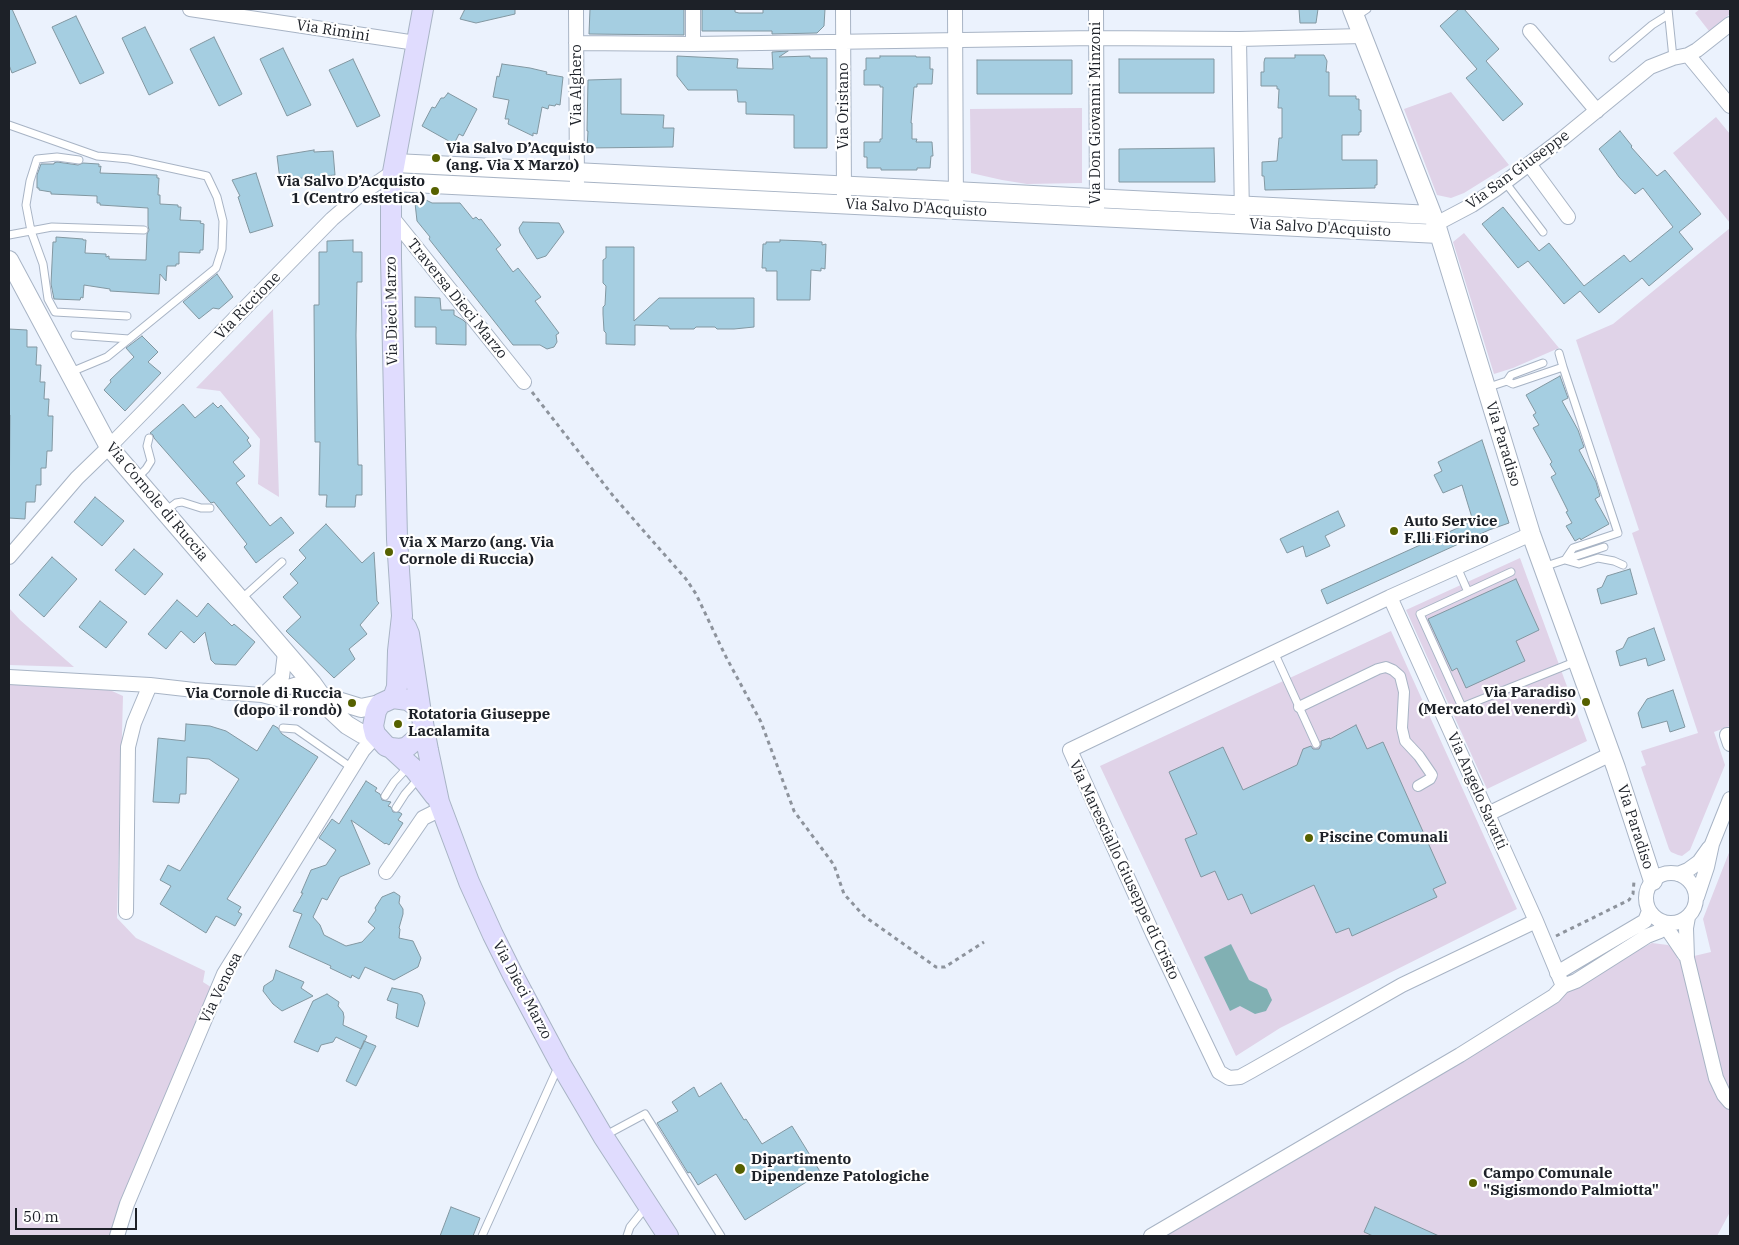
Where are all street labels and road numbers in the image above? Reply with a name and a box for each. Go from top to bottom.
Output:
street label: Via Rimini [295,16,371,46]
street label: Via Don Giovanni Minzoni [1087,21,1105,205]
street label: Via Alghero [568,44,586,126]
street label: Via Oristano [835,63,853,149]
street label: Via San Giuseppe [1463,127,1573,213]
street label: Via Salvo D'Acquisto [845,195,987,221]
street label: Via Salvo D'Acquisto [1249,215,1391,241]
street label: Traversa Dieci Marzo [403,235,511,363]
street label: Via Dieci Marzo [382,256,402,366]
street label: Via Riccione [211,268,285,344]
street label: Via Paradiso [1482,399,1524,489]
street label: Via Cornole di Ruccia [102,439,212,565]
street label: Via Angelo Savatti [1443,730,1511,852]
street label: Via Maresciallo Giuseppe di Cristo [1065,757,1183,983]
street label: Via Paradiso [1613,782,1657,872]
street label: Via Dieci Marzo [488,938,556,1042]
street label: Via Venosa [196,950,246,1026]

